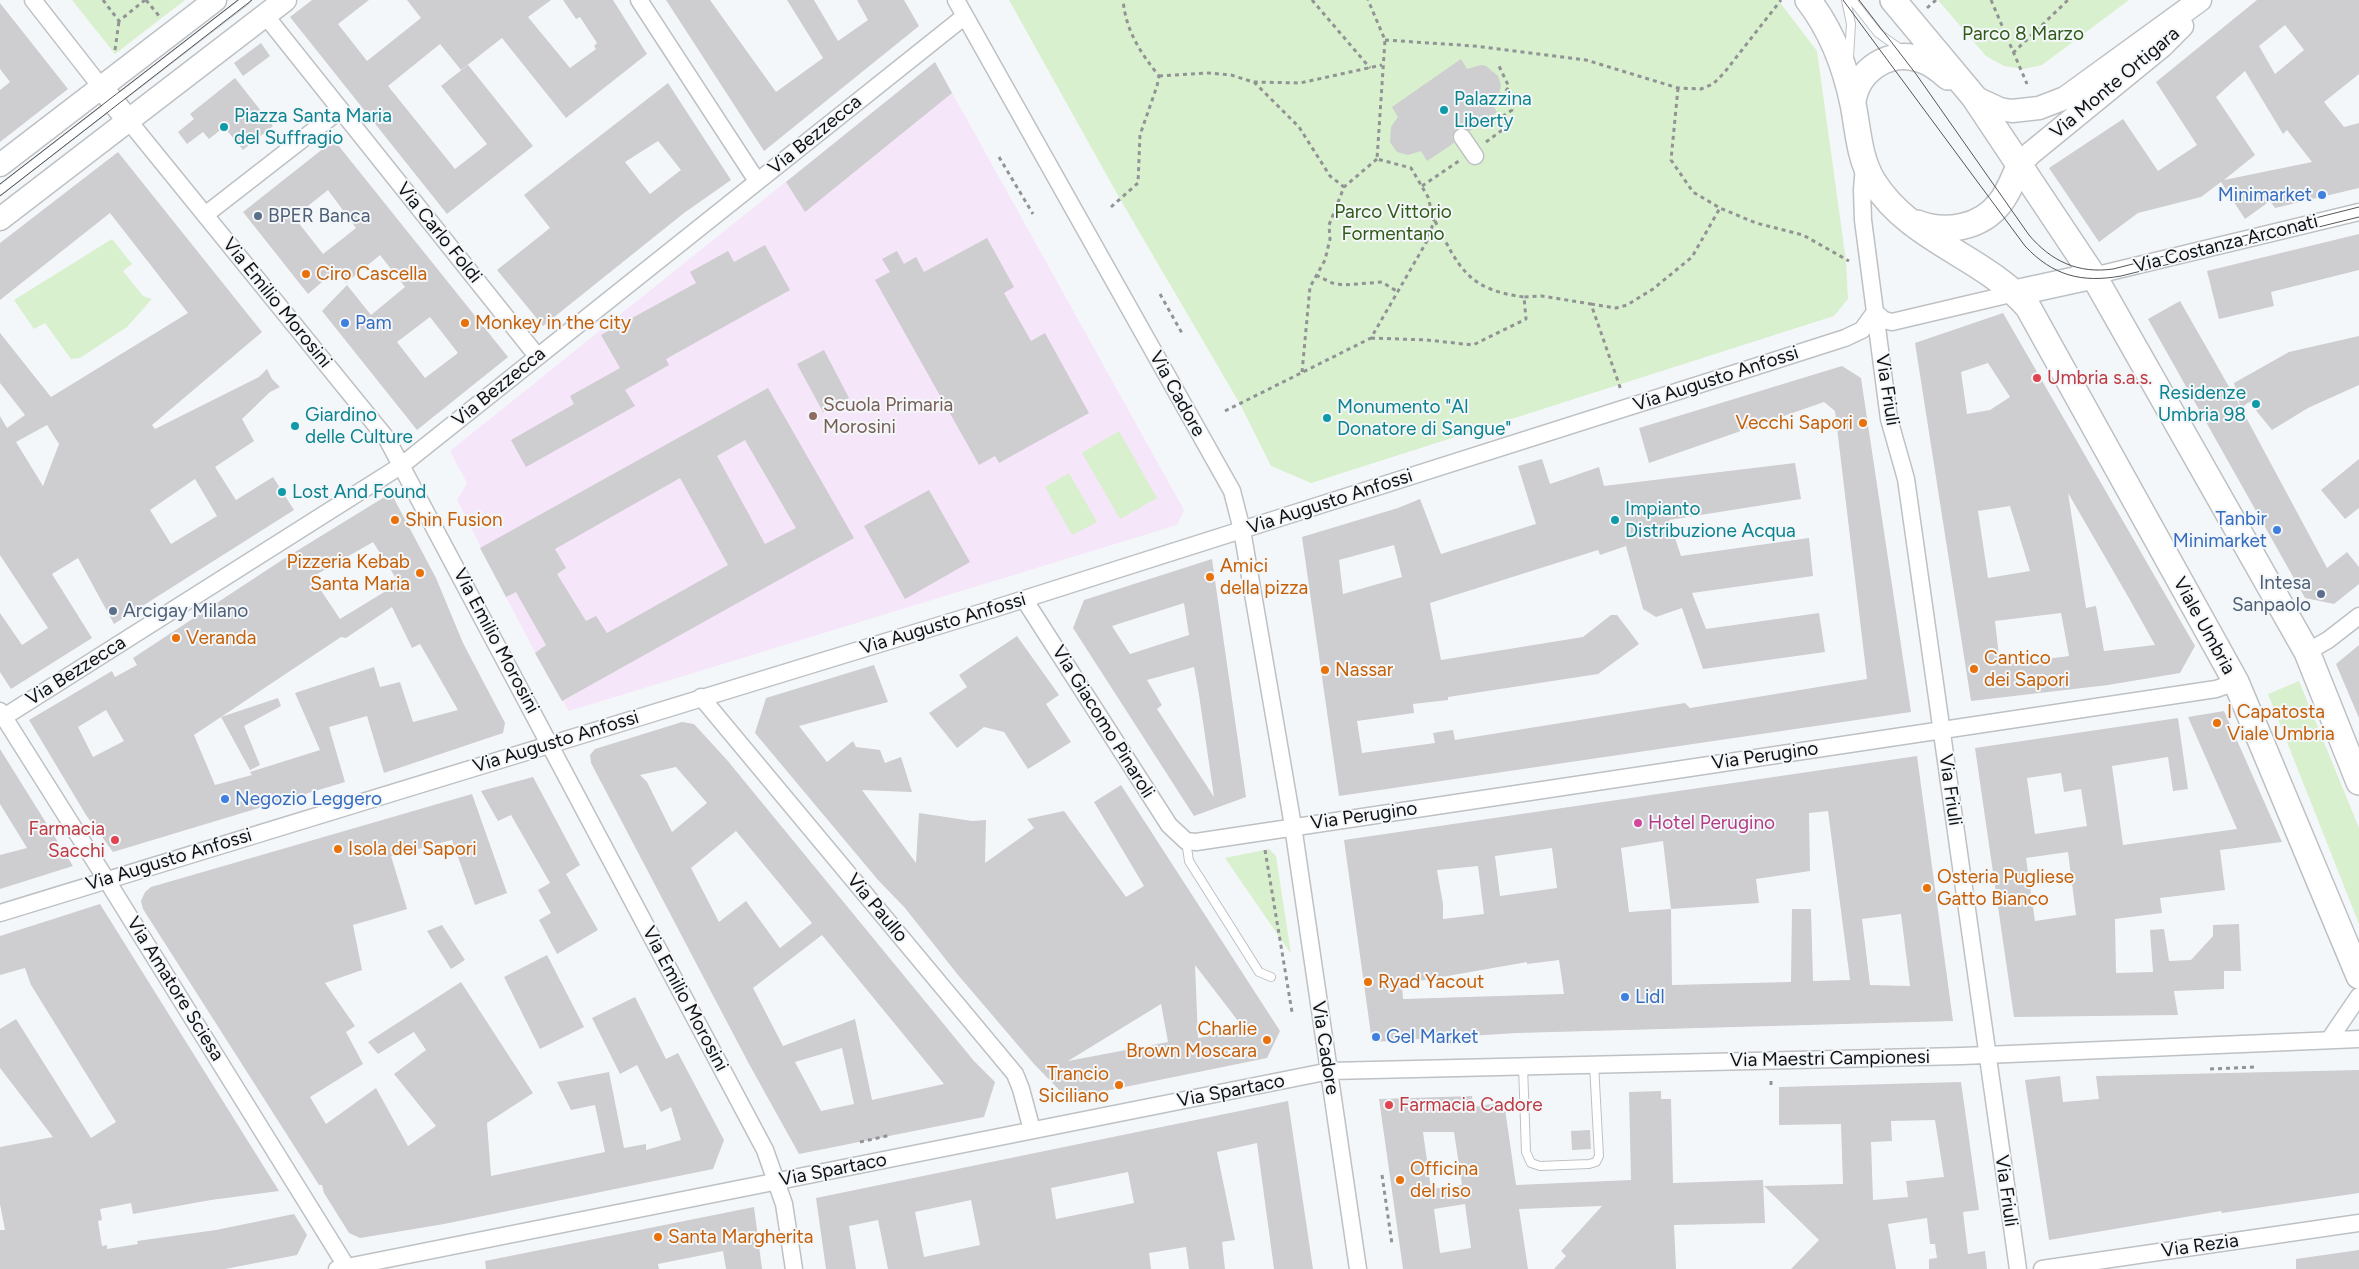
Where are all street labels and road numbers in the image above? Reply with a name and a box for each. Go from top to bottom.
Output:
street label: Via Monte Ortigara [2046,22,2184,144]
street label: Via Bezzecca [764,91,866,179]
street label: Via Carlo Foldi [392,178,486,288]
street label: Via Costanza Arconati [2131,210,2321,278]
street label: Via Emilio Morosini [218,233,336,373]
street label: Via Augusto Anfossi [1630,342,1802,416]
street label: Via Bezzecca [448,343,550,431]
street label: Via Cadore [1144,347,1210,441]
street label: Via Friuli [1870,353,1904,427]
street label: Via Augusto Anfossi [1244,465,1416,539]
street label: Via Emilio Morosini [448,565,544,717]
street label: Viale Umbria [2168,573,2240,679]
street label: Via Augusto Anfossi [857,588,1029,660]
street label: Via Bezzecca [22,631,130,711]
street label: Via Giacomo Pinaroli [1047,642,1159,802]
street label: Via Augusto Anfossi [470,706,642,778]
street label: Via Perugino [1710,737,1820,775]
street label: Via Friuli [1934,753,1966,827]
street label: Via Perugino [1309,797,1419,835]
street label: Via Augusto Anfossi [83,824,255,896]
street label: Via Paullo [842,869,912,947]
street label: Via Amatore Sciesa [121,913,229,1065]
street label: Via Emilio Morosini [637,923,733,1075]
street label: Via Cadore [1306,1000,1344,1096]
street label: Via Maestri Campionesi [1730,1046,1930,1072]
street label: Via Spartaco [1175,1069,1287,1113]
street label: Via Spartaco [777,1148,889,1192]
street label: Via Friuli [1990,1154,2022,1228]
street label: Via Rezia [2160,1229,2240,1263]

